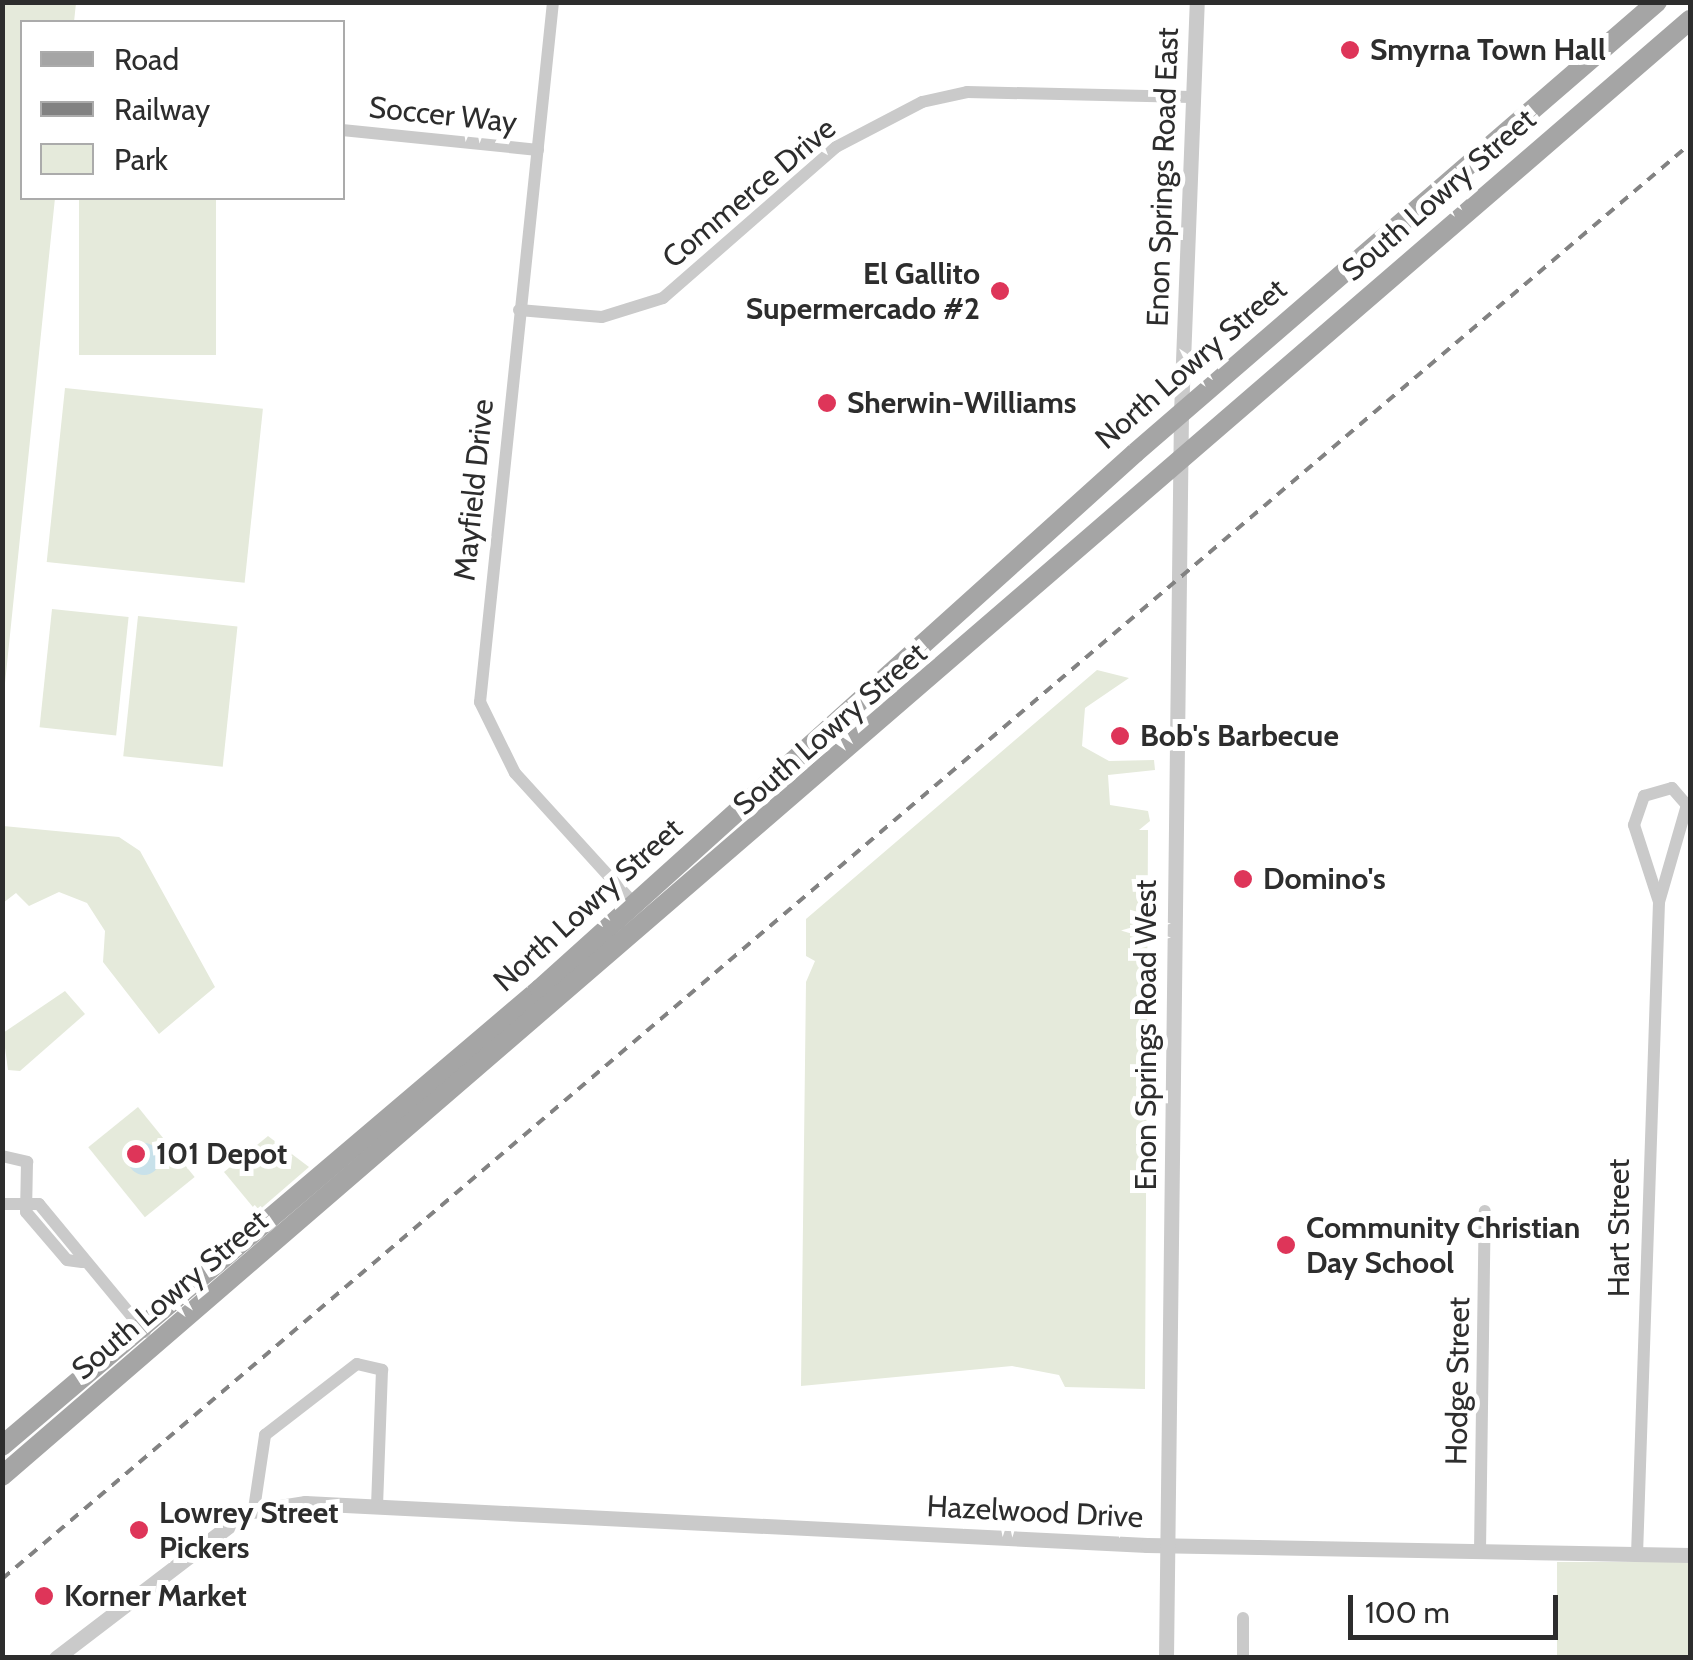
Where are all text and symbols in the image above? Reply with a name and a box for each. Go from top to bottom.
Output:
legend [20,20,345,200]
street label: Enon Springs Road East [1140,27,1186,327]
place label: Smyrna Town Hall [1370,32,1606,68]
marker: Smyrna Town Hall [1339,39,1361,61]
text: Road [114,41,179,78]
street label: Soccer Way [367,89,519,141]
text: Railway [114,91,210,128]
street label: South Lowry Street [1335,101,1543,289]
street label: Commerce Drive [655,110,843,276]
text: Park [114,141,168,178]
place label: El Gallito Supermercado #2 [746,256,980,326]
street label: North Lowry Street [1088,271,1294,457]
marker: El Gallito Supermercado #2 [989,280,1011,302]
place label: Sherwin-Williams [847,385,1077,421]
marker: Sherwin-Williams [816,392,838,414]
street label: Mayfield Drive [447,397,501,583]
street label: South Lowry Street [726,635,934,823]
place label: Bob's Barbecue [1140,718,1339,754]
marker: Bob's Barbecue [1109,725,1131,747]
street label: North Lowry Street [486,811,690,999]
place label: Domino's [1263,861,1386,897]
marker: Domino's [1232,868,1254,890]
street label: Enon Springs Road West [1128,880,1164,1190]
place label: 101 Depot [156,1136,287,1172]
marker: 101 Depot [125,1143,147,1165]
street label: Hart Street [1601,1159,1637,1297]
street label: South Lowry Street [65,1203,275,1387]
place label: Community Christian Day School [1306,1210,1580,1280]
marker: Community Christian Day School [1275,1234,1297,1256]
street label: Hodge Street [1439,1297,1477,1465]
street label: Hazelwood Drive [926,1488,1144,1536]
place label: Lowrey Street Pickers [159,1495,338,1566]
marker: Lowrey Street Pickers [128,1519,150,1541]
scale bar [1353,1575,1563,1637]
place label: Korner Market [64,1578,247,1614]
marker: Korner Market [33,1585,55,1607]
text: 100 m [1365,1594,1450,1631]

